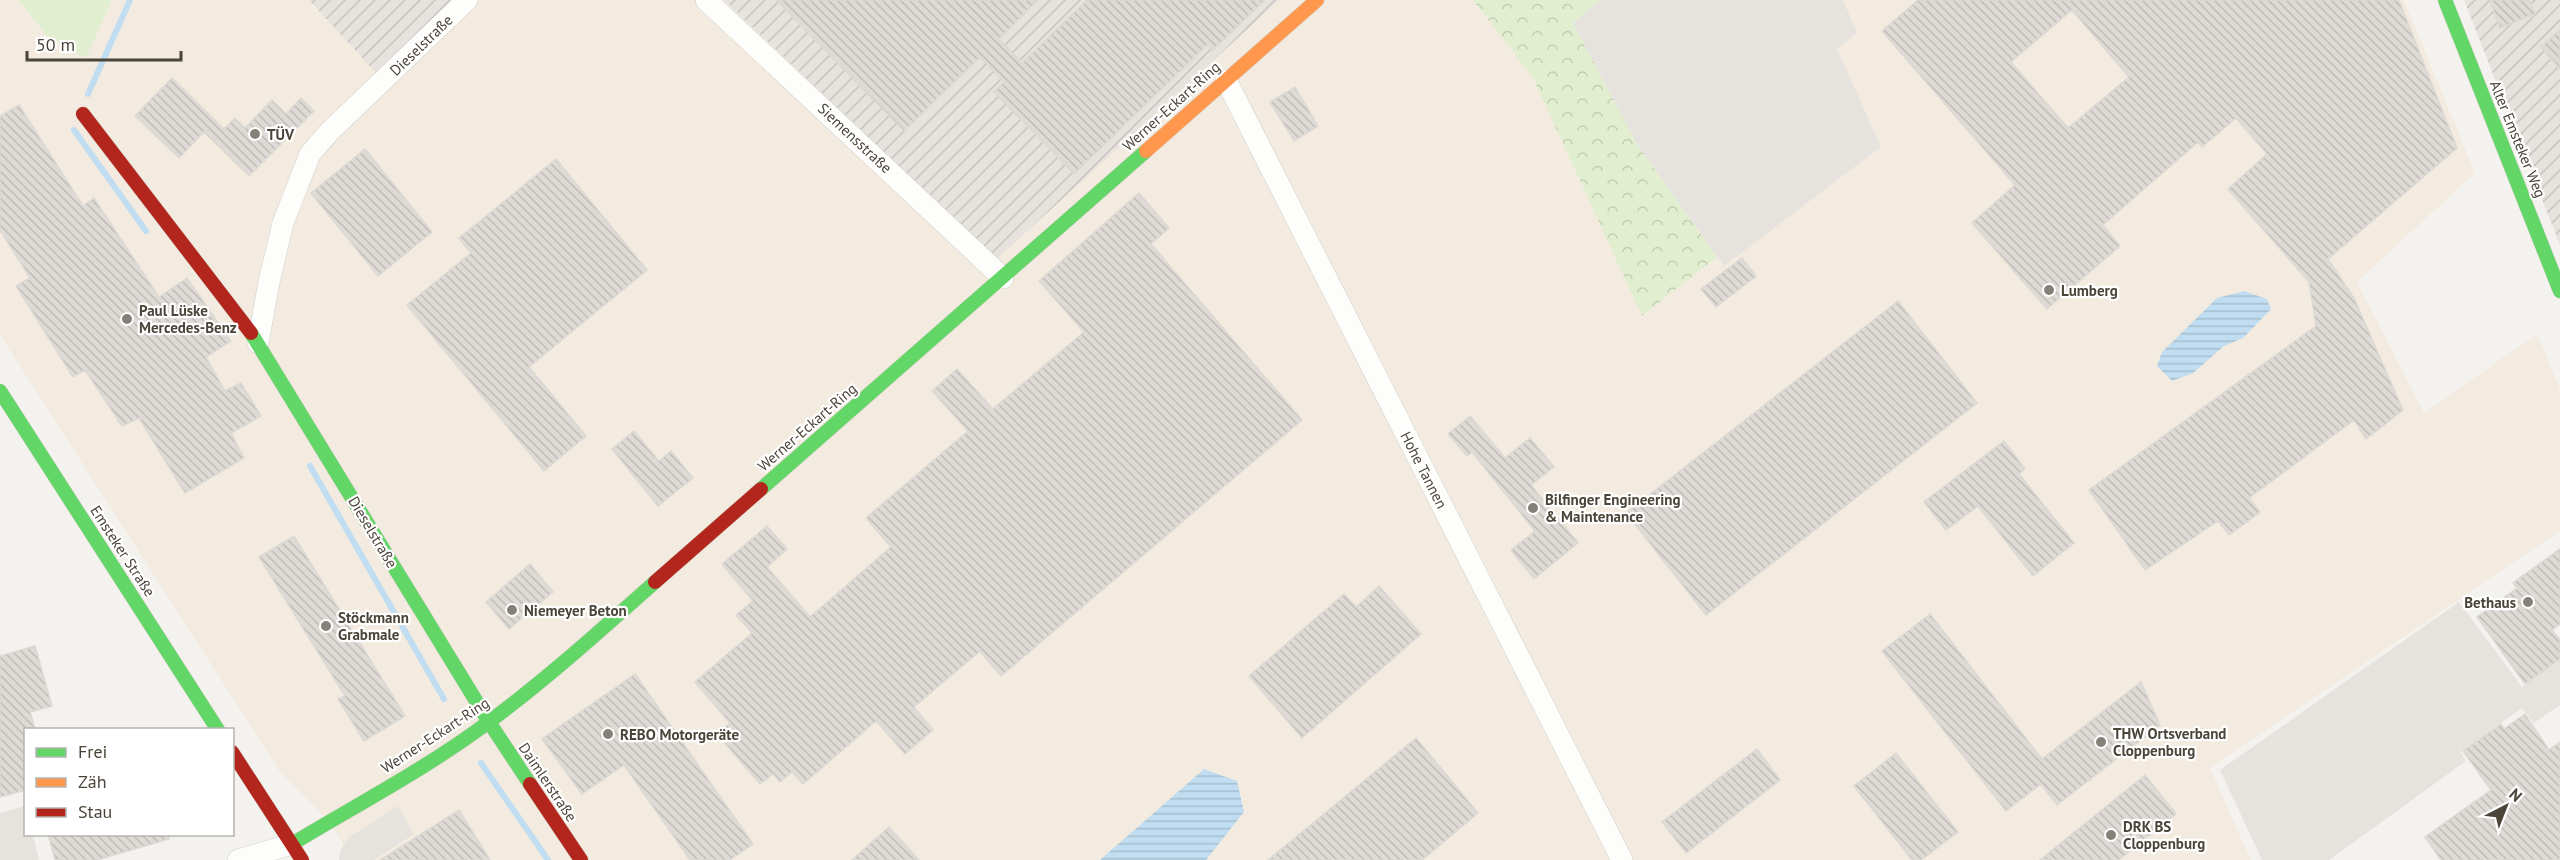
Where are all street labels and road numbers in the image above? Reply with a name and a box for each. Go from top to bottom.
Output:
street label: Dieselstraße [386,10,456,80]
street label: Werner-Eckart-Ring [1118,57,1224,155]
street label: Alter Emsteker Weg [2486,78,2550,200]
street label: Siemensstraße [814,99,896,177]
street label: Werner-Eckart-Ring [754,379,860,475]
street label: Hohe Tannen [1396,428,1452,512]
street label: Dieselstraße [344,493,402,571]
street label: Emsteker Straße [86,502,160,600]
street label: Werner-Eckart-Ring [377,693,493,777]
street label: Daimlerstraße [515,739,581,825]

